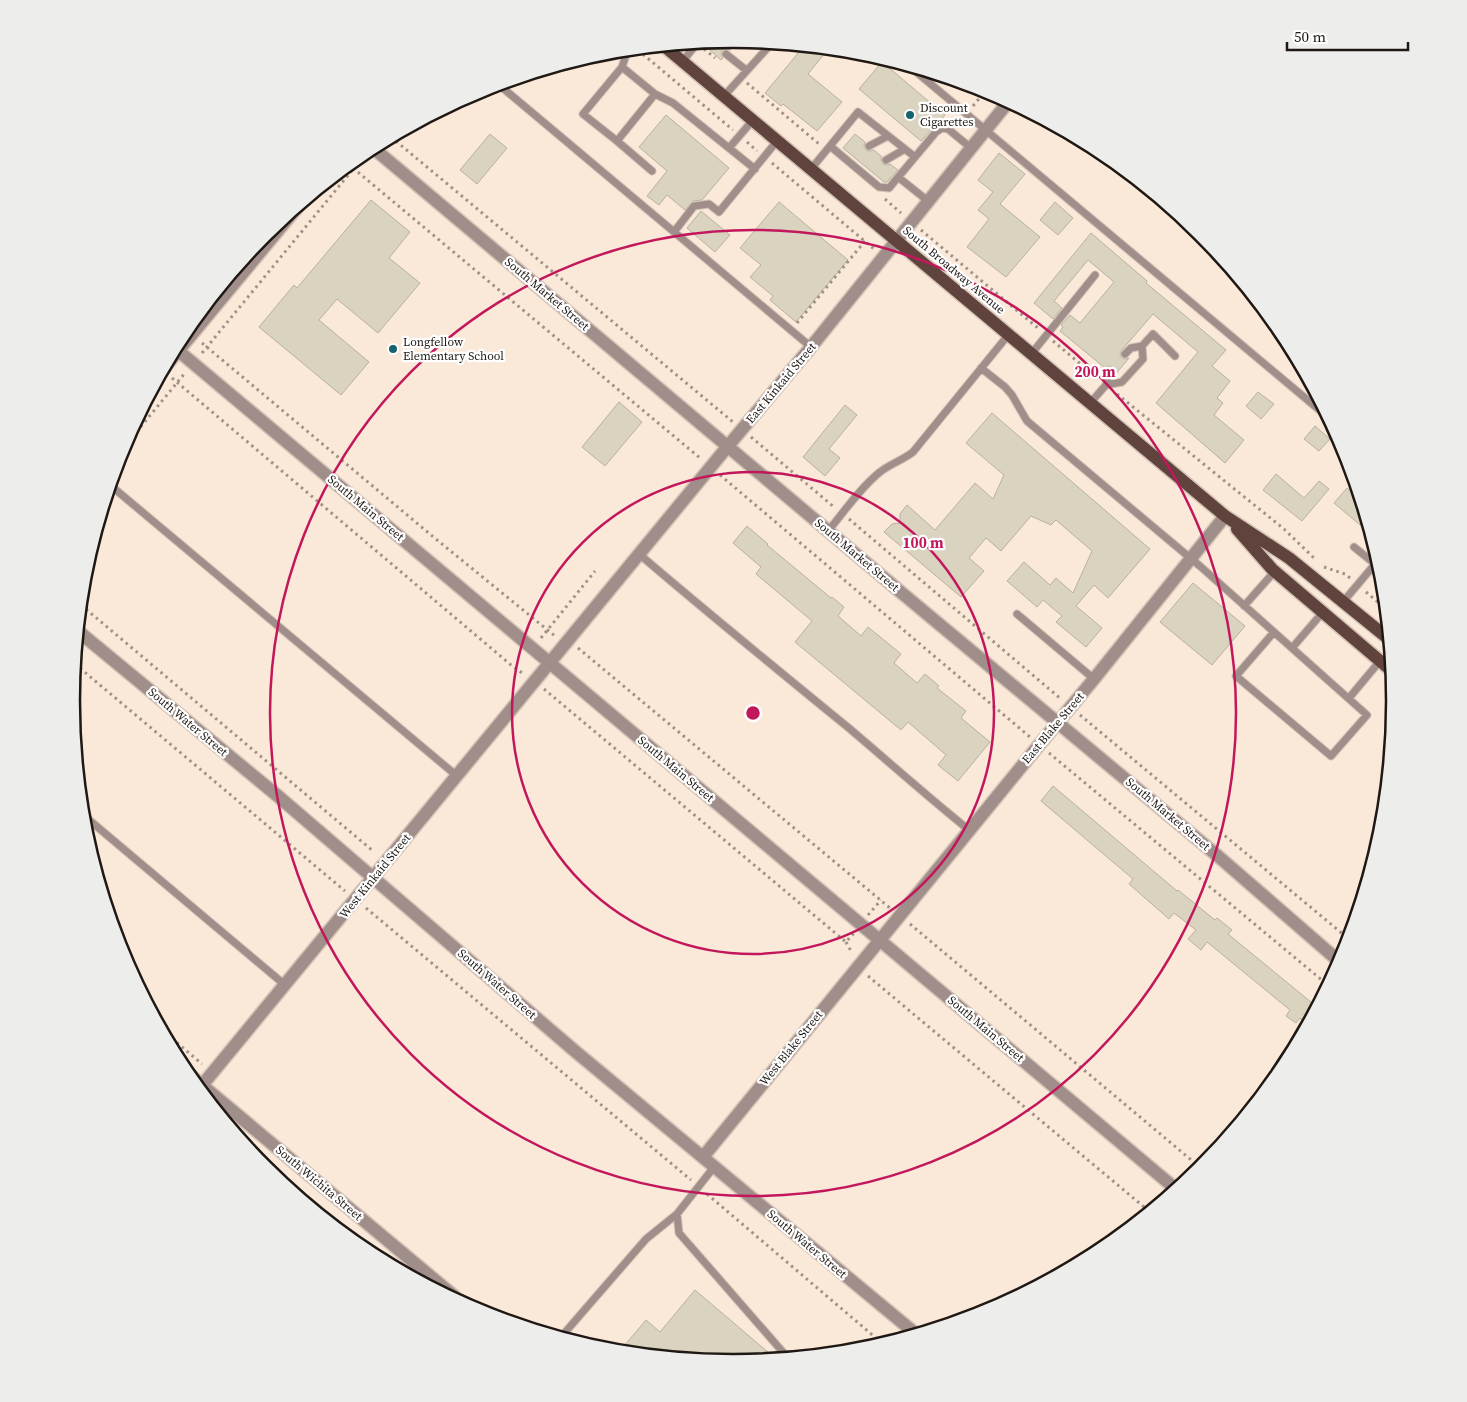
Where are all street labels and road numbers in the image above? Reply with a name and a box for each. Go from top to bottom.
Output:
street label: South Broadway Avenue [900,223,1008,317]
street label: South Market Street [502,254,593,334]
street label: East Kinkaid Street [742,339,820,427]
street label: South Main Street [325,471,408,545]
street label: South Market Street [812,515,903,595]
street label: South Water Street [145,684,231,760]
street label: East Blake Street [1018,689,1088,767]
street label: South Main Street [635,732,718,806]
street label: South Market Street [1123,774,1214,854]
street label: West Kinkaid Street [336,830,414,922]
street label: South Water Street [454,946,540,1023]
street label: South Main Street [945,992,1028,1066]
street label: West Blake Street [756,1007,826,1089]
street label: South Wichita Street [272,1142,366,1224]
street label: South Water Street [764,1206,850,1282]

